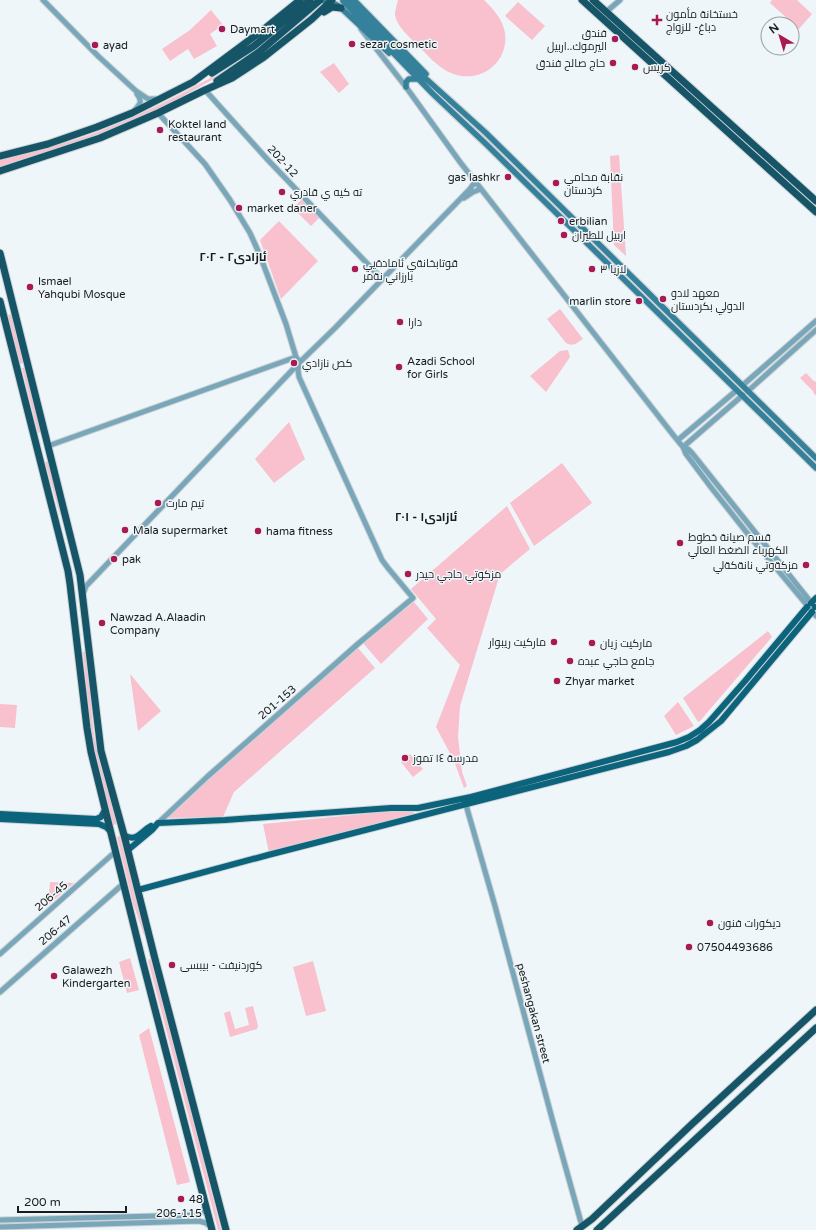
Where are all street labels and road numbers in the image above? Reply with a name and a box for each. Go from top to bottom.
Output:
street label: 202-12 [265,143,301,180]
street label: 201-153 [256,682,299,722]
street label: 206-45 [32,879,70,914]
street label: 206-47 [36,913,74,948]
street label: peshangakan street [514,962,553,1065]
street label: 206-115 [156,1207,202,1220]

